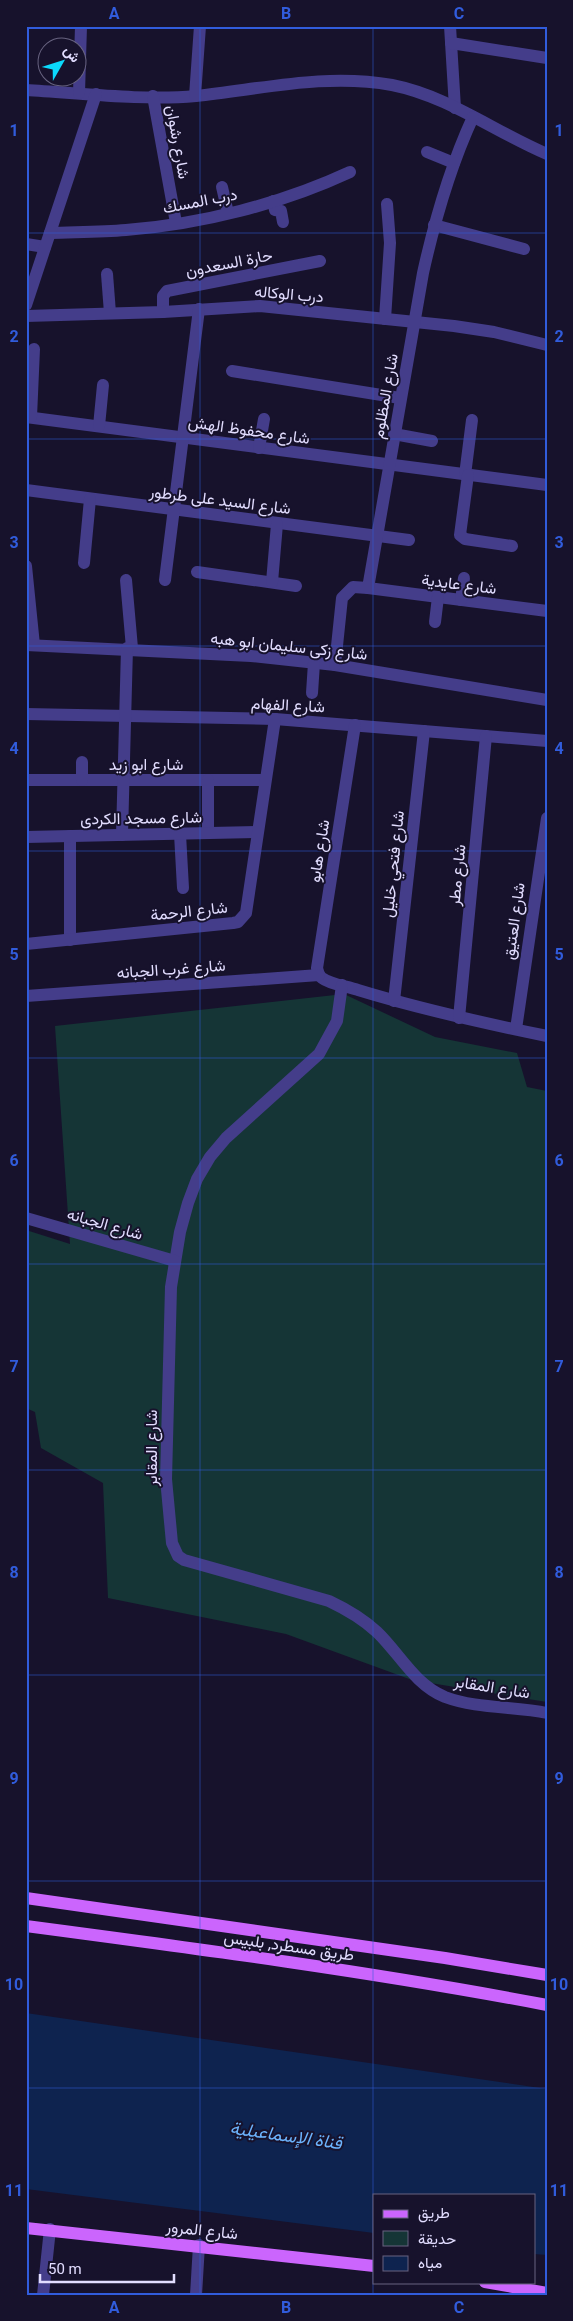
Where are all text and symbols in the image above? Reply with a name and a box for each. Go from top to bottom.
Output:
text: A [109,4,120,23]
text: B [281,4,291,23]
text: C [454,4,464,23]
north arrow [38,38,88,88]
text: ش [60,42,84,66]
street label: شارع رشوان [160,104,194,181]
text: 1 [9,121,19,140]
text: 1 [554,121,564,140]
street label: درب المسك [161,184,239,219]
street label: حارة السعدون [184,245,274,282]
street label: درب الوكاله [253,282,324,307]
text: 2 [9,327,19,346]
text: 2 [554,327,564,346]
street label: شارع المظلوم [368,352,404,440]
street label: شارع محفوظ الهش [187,412,311,450]
street label: شارع السيد على طرطور [147,482,292,520]
text: 3 [9,533,19,552]
text: 3 [554,533,564,552]
street label: شارع عايدية [420,570,498,600]
street label: شارع زكى سليمان ابو هبه [209,628,368,666]
street label: شارع الفهام [250,694,326,718]
text: 4 [9,739,19,758]
text: 4 [554,739,564,758]
street label: شارع ابو زيد [109,755,183,776]
street label: شارع مسجد الكردى [80,807,202,831]
street label: شارع فتحي خليل [378,810,412,919]
street label: شارع هابو [305,818,335,884]
street label: شارع مطر [444,843,472,908]
street label: شارع العتيق [499,881,531,961]
street label: شارع الرحمة [149,897,229,926]
text: 5 [9,945,19,964]
text: 5 [554,945,564,964]
street label: شارع غرب الجبانه [116,956,226,984]
text: 6 [9,1151,19,1170]
text: 6 [554,1151,564,1170]
street label: شارع الجبانه [64,1204,145,1246]
text: 7 [9,1357,19,1376]
text: 7 [554,1357,564,1376]
street label: شارع المقابر [142,1410,163,1487]
text: 8 [9,1563,19,1582]
text: 8 [554,1563,564,1582]
street label: شارع المقابر [451,1671,531,1704]
text: 9 [9,1769,19,1788]
text: 9 [554,1769,564,1788]
street label: طريق مسطرد, بلبيس [222,1927,355,1966]
text: 10 [5,1975,23,1994]
text: 10 [550,1975,568,1994]
water label: قناة الإسماعيلية [228,2117,345,2155]
text: 11 [5,2181,23,2200]
text: 11 [550,2181,568,2200]
legend [373,2194,536,2284]
text: طريق [418,2204,450,2223]
street label: شارع المرور [164,2217,239,2245]
text: حديقة [418,2230,456,2248]
scale bar [40,2251,174,2283]
text: مياه [418,2254,442,2272]
text: 50 m [48,2260,82,2278]
text: A [109,2298,120,2317]
text: B [281,2298,291,2317]
text: C [454,2298,464,2317]

